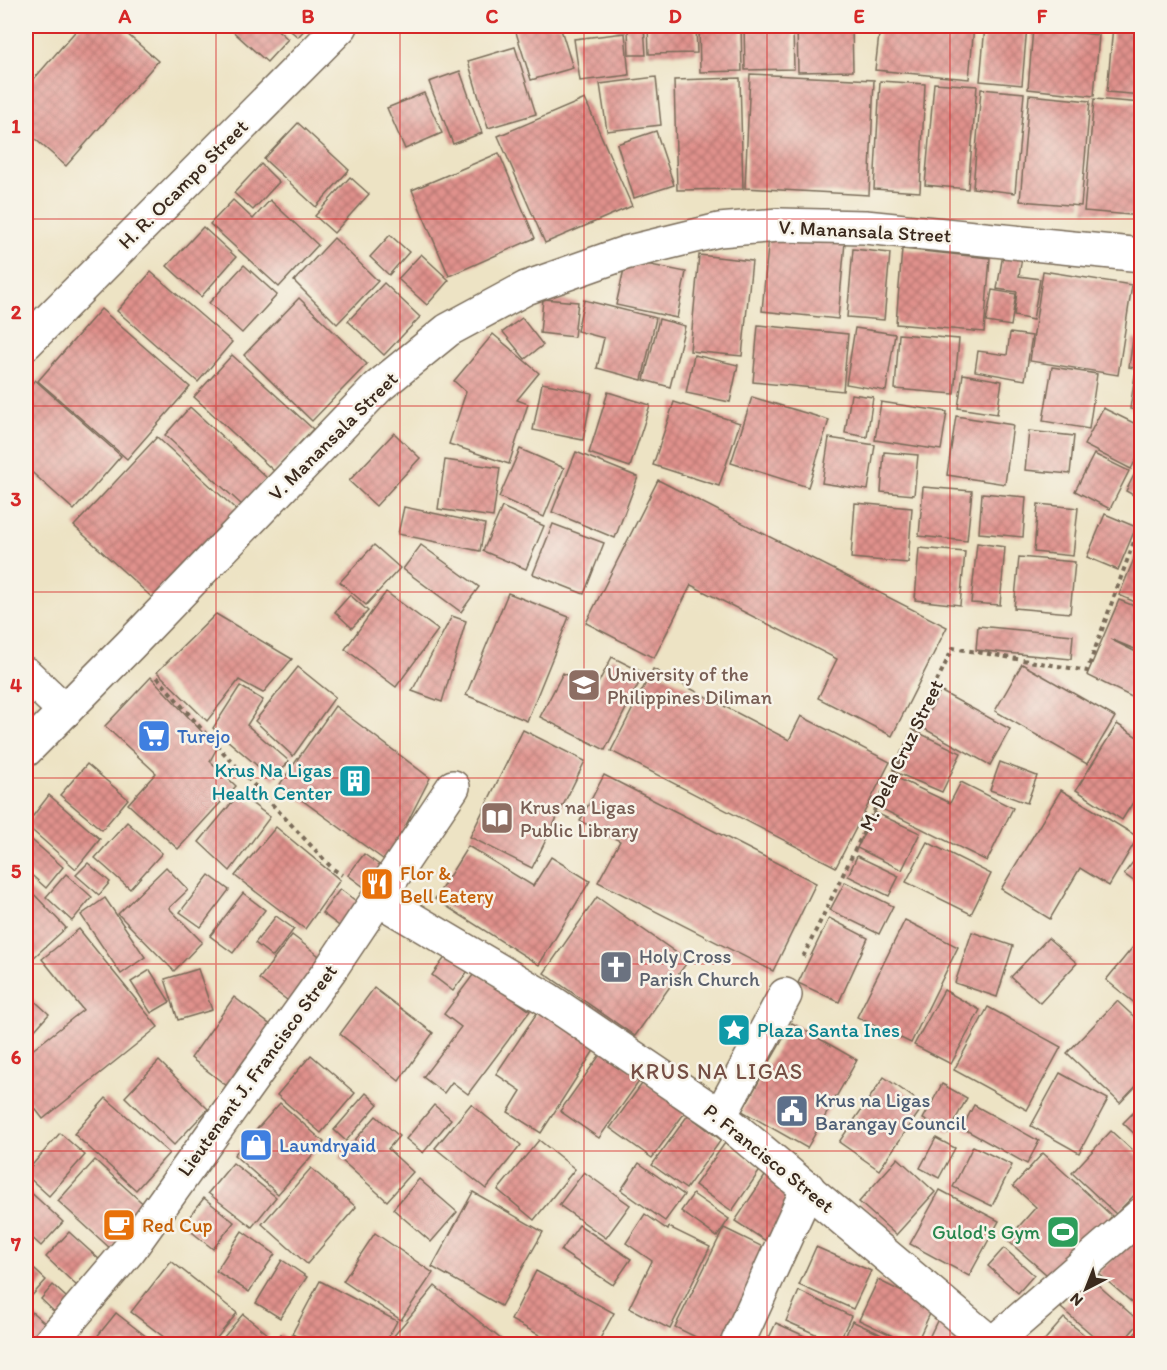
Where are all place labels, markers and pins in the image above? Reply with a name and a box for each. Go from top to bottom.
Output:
place label: University of the Philippines Diliman [607,662,772,709]
school or university icon: University of the Philippines Diliman [566,667,602,703]
supermarket icon: Turejo [136,718,172,754]
place label: Turejo [177,724,230,748]
place label: Krus Na Ligas Health Center [212,758,332,805]
building icon: Krus Na Ligas Health Center [337,763,373,799]
place label: Krus na Ligas Public Library [520,795,639,842]
library icon: Krus na Ligas Public Library [479,800,515,836]
place label: Flor & Bell Eatery [400,861,494,908]
restaurant icon: Flor & Bell Eatery [359,866,395,902]
place label: Holy Cross Parish Church [639,944,760,991]
church icon: Holy Cross Parish Church [598,949,634,985]
place icon: Plaza Santa Ines [716,1012,752,1048]
place label: Plaza Santa Ines [757,1018,900,1042]
place label: Krus na Ligas Barangay Council [815,1088,966,1135]
public building icon: Krus na Ligas Barangay Council [774,1093,810,1129]
shop icon: Laundryaid [238,1127,274,1163]
place label: Laundryaid [279,1133,376,1157]
cafe icon: Red Cup [101,1207,137,1243]
place label: Red Cup [142,1213,213,1237]
sports icon: Gulod's Gym [1045,1214,1081,1250]
place label: Gulod's Gym [932,1220,1040,1244]

